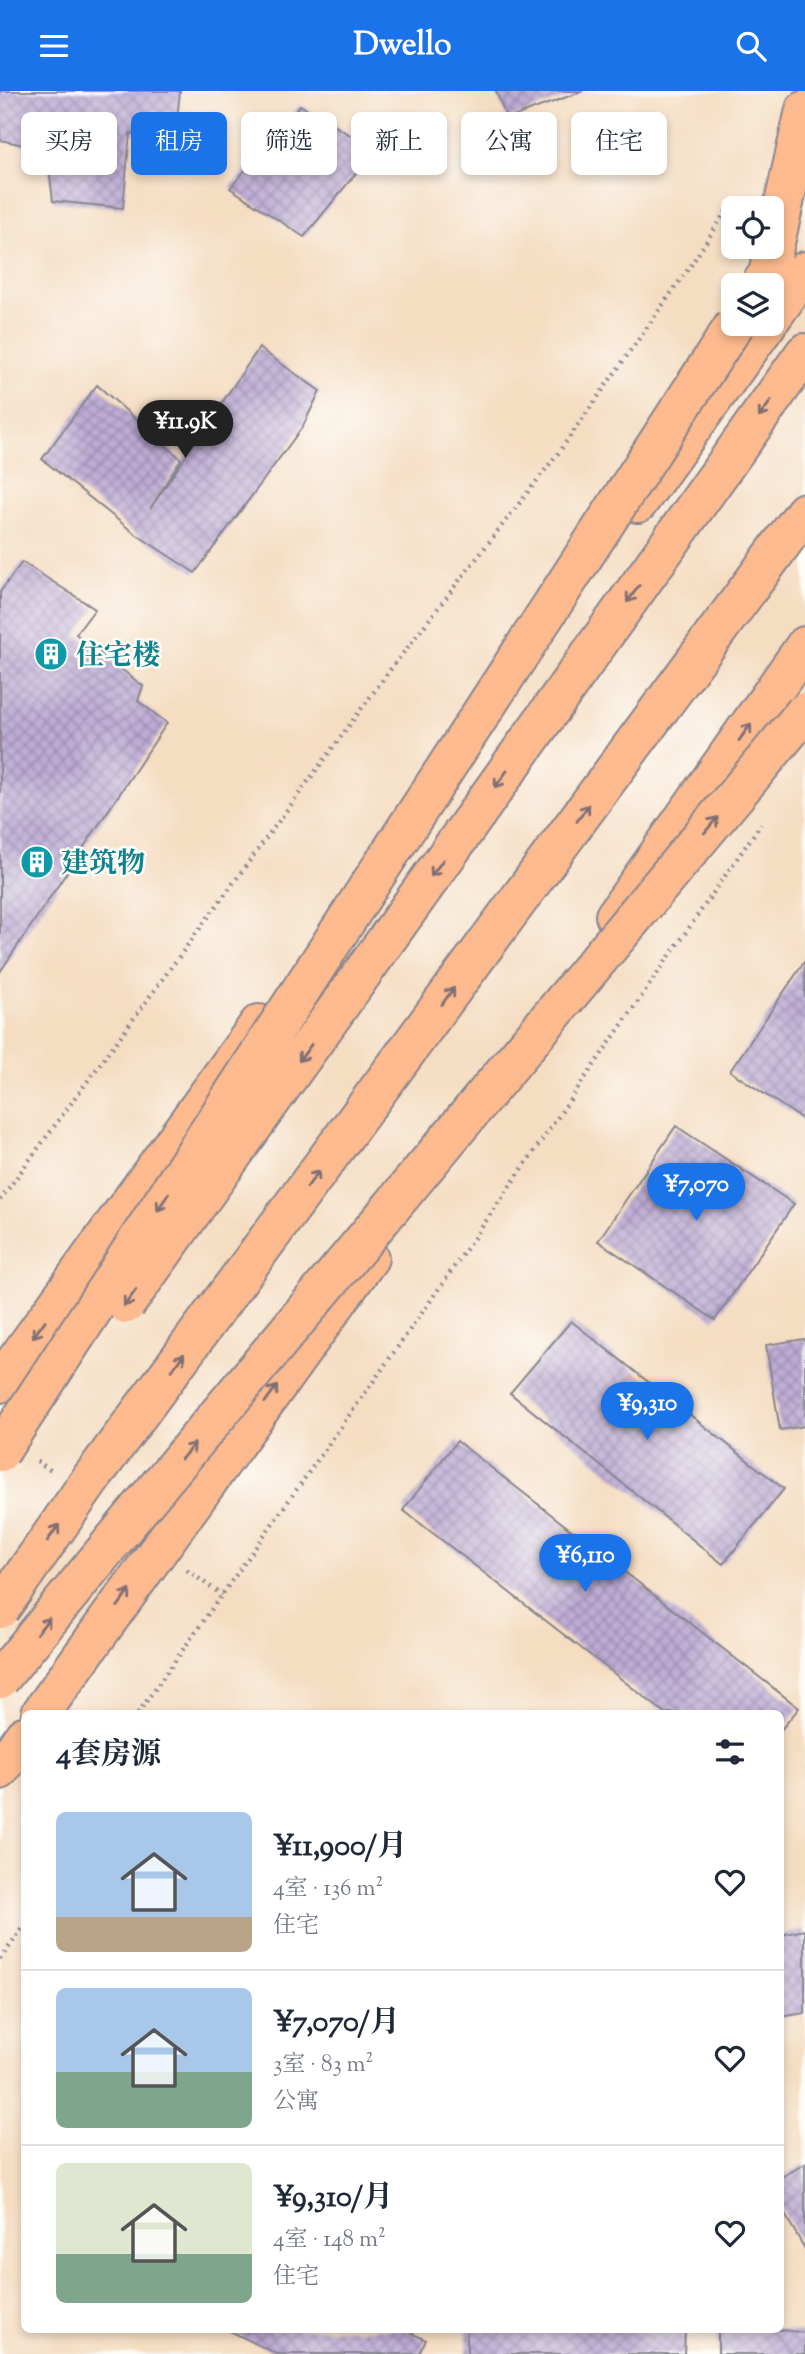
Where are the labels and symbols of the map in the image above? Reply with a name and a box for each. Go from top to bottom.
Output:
one-way arrow [758,399,772,418]
pin: ¥11.9K [128,401,242,460]
one-way arrow [626,584,640,603]
building icon: 住宅楼 [32,635,70,673]
place label: 住宅楼 [76,637,160,677]
one-way arrow [738,723,752,742]
one-way arrow [494,769,508,788]
one-way arrow [576,804,590,823]
one-way arrow [703,816,719,834]
building icon: 建筑物 [18,843,56,881]
place label: 建筑物 [61,845,145,885]
one-way arrow [430,858,444,877]
one-way arrow [441,987,455,1006]
one-way arrow [298,1043,312,1062]
pin: ¥7,070 [639,1163,753,1223]
one-way arrow [306,1170,320,1189]
one-way arrow [156,1192,170,1211]
one-way arrow [123,1288,137,1307]
one-way arrow [32,1319,46,1338]
one-way arrow [170,1353,185,1372]
pin: ¥9,310 [590,1383,704,1442]
one-way arrow [264,1385,278,1404]
one-way arrow [180,1442,196,1460]
one-way arrow [46,1524,60,1543]
pin: ¥6,110 [528,1535,642,1594]
one-way arrow [117,1589,131,1608]
one-way arrow [35,1618,51,1636]

